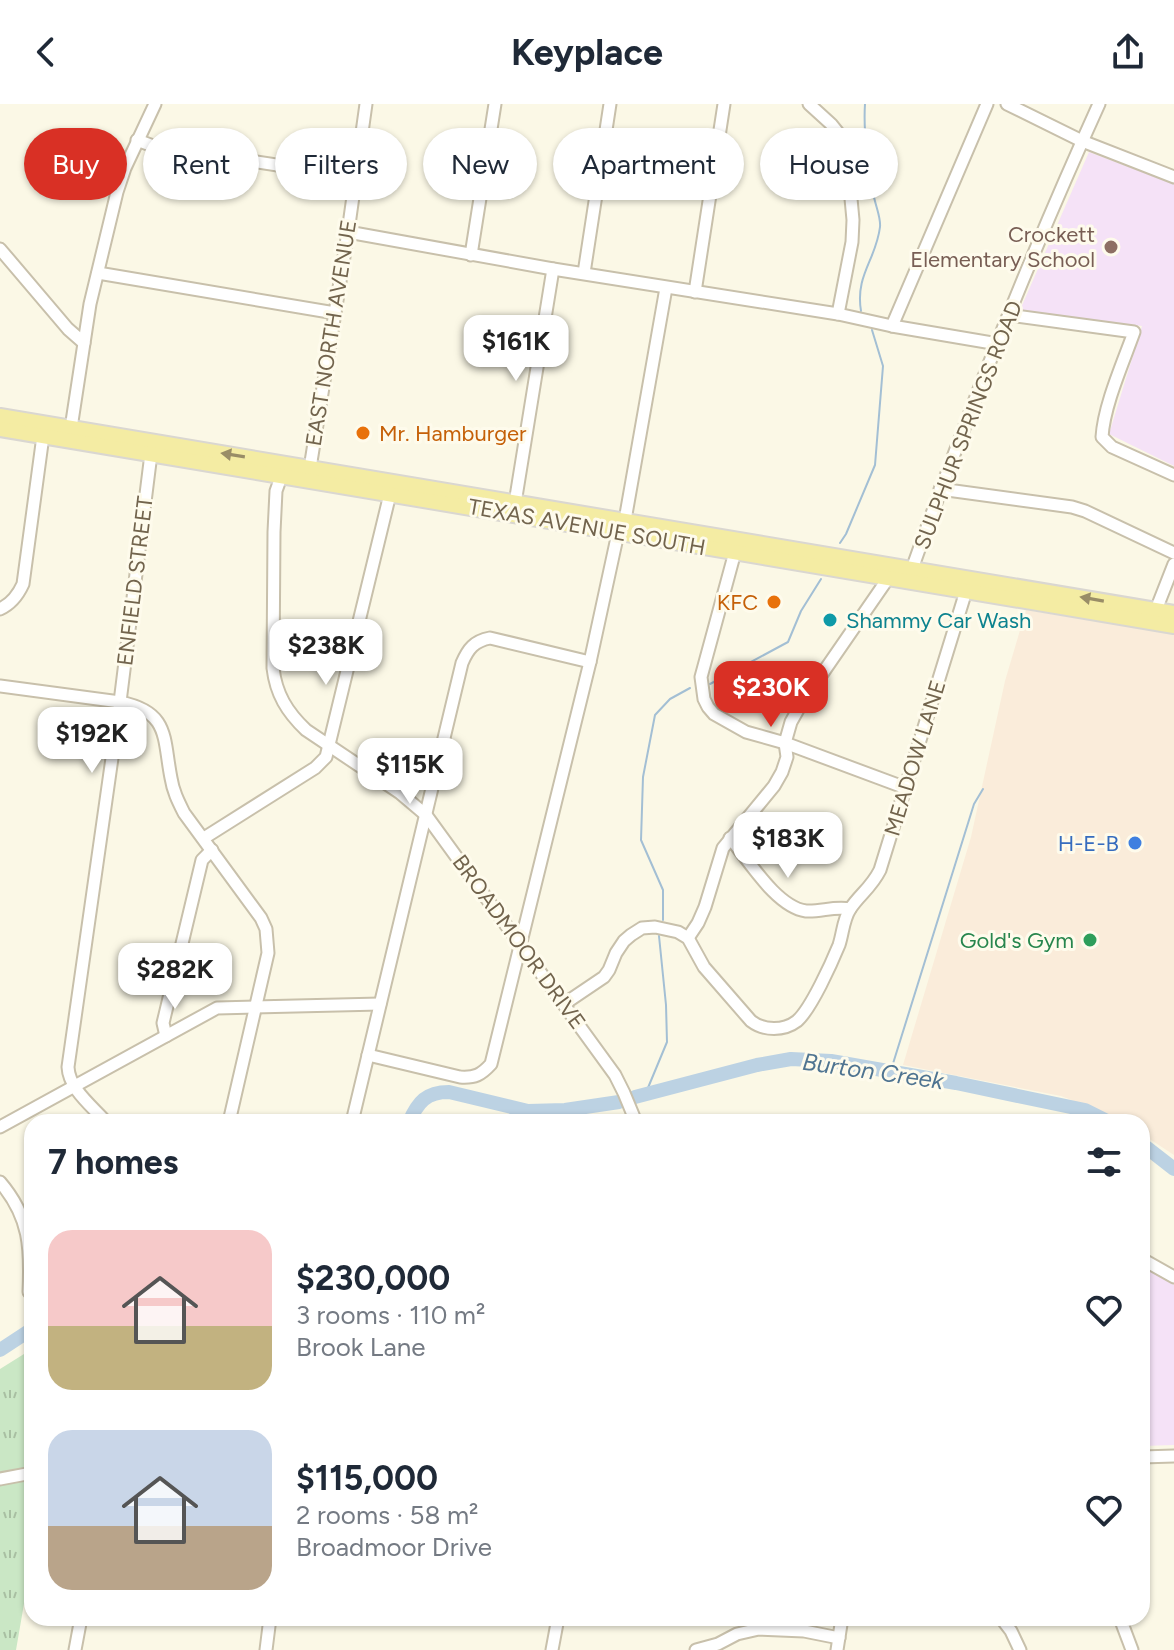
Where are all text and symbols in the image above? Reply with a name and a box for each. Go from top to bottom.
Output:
icon: back [24,30,68,74]
icon: share [1106,30,1150,74]
text: Keyplace [511,31,663,74]
chip: Buy [24,128,127,200]
chip: Rent [143,128,259,200]
chip: Filters [275,128,407,200]
chip: New [423,128,537,200]
chip: Apartment [553,128,744,200]
chip: House [760,128,898,200]
street label: EAST NORTH AVENUE [300,218,362,448]
place label: Crockett Elementary School [910,221,1095,273]
marker: Crockett Elementary School [1102,238,1120,256]
street label: SULPHUR SPRINGS ROAD [908,297,1028,553]
pin: $161K [460,315,572,383]
text: $161K [482,325,550,357]
place label: Mr. Hamburger [379,420,527,447]
marker: Mr. Hamburger [354,424,372,442]
one-way arrow [221,448,246,461]
street label: TEXAS AVENUE SOUTH [466,493,708,561]
street label: ENFIELD STREET [111,495,159,667]
place label: KFC [717,589,758,616]
marker: KFC [765,593,783,611]
one-way arrow [1080,593,1105,605]
place label: Shammy Car Wash [846,607,1031,634]
marker: Shammy Car Wash [821,611,839,629]
pin: $238K [270,619,382,687]
text: $238K [287,629,365,661]
pin: $230K [715,661,827,729]
text: $230K [732,671,810,703]
street label: MEADOW LANE [878,677,952,839]
pin: $192K [36,707,148,775]
text: $192K [56,717,128,749]
pin: $115K [354,738,466,806]
text: $115K [376,748,444,780]
pin: $183K [732,812,844,880]
text: $183K [751,822,825,854]
place label: H-E-B [1058,830,1119,857]
marker: H-E-B [1126,834,1144,852]
street label: BROADMOOR DRIVE [447,849,591,1035]
place label: Gold's Gym [960,927,1074,954]
marker: Gold's Gym [1081,931,1099,949]
pin: $282K [119,943,231,1011]
text: $282K [136,953,214,985]
water label: Burton Creek [801,1047,947,1095]
icon: filters [1082,1140,1126,1184]
text: 7 homes [48,1142,178,1183]
text: $230,000 [296,1258,450,1299]
icon: home [112,1262,208,1358]
icon: heart [1082,1288,1126,1332]
text: 3 rooms · 110 m² [296,1299,485,1331]
text: Brook Lane [296,1331,425,1363]
text: $115,000 [296,1458,438,1499]
icon: home [112,1462,208,1558]
icon: heart [1082,1488,1126,1532]
text: 2 rooms · 58 m² [296,1499,478,1531]
text: Broadmoor Drive [296,1531,492,1563]

